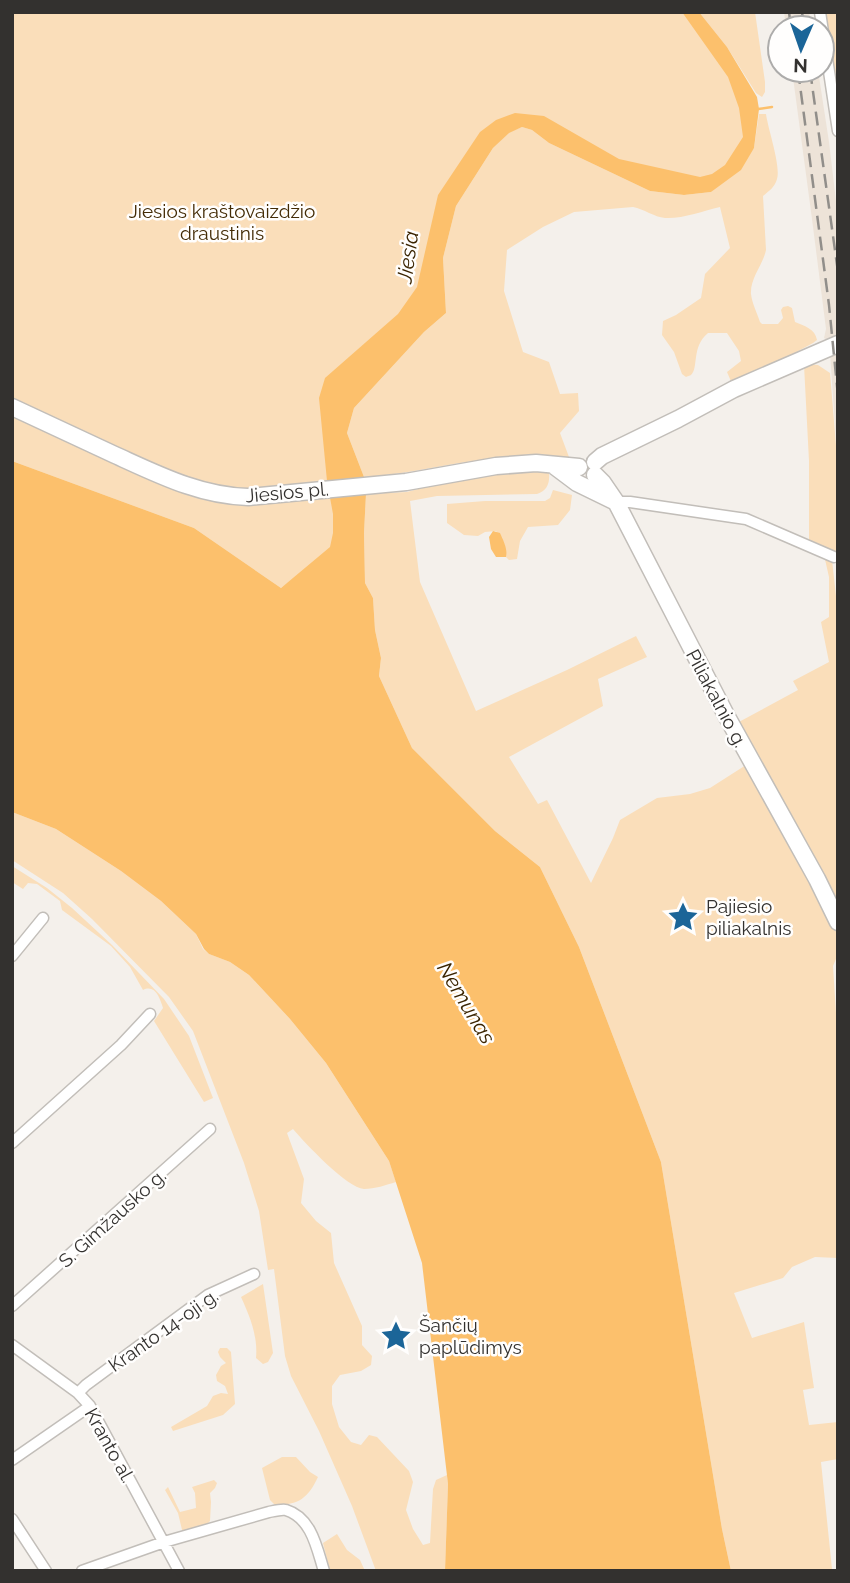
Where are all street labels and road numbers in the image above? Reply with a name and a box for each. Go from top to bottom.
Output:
street label: Jiesios pl. [244,477,330,507]
street label: Piliakalnio g. [682,645,752,751]
street label: S. Gimžausko g. [54,1164,170,1272]
street label: Kranto 14-oji g. [104,1284,222,1376]
street label: Kranto al. [81,1404,139,1486]

